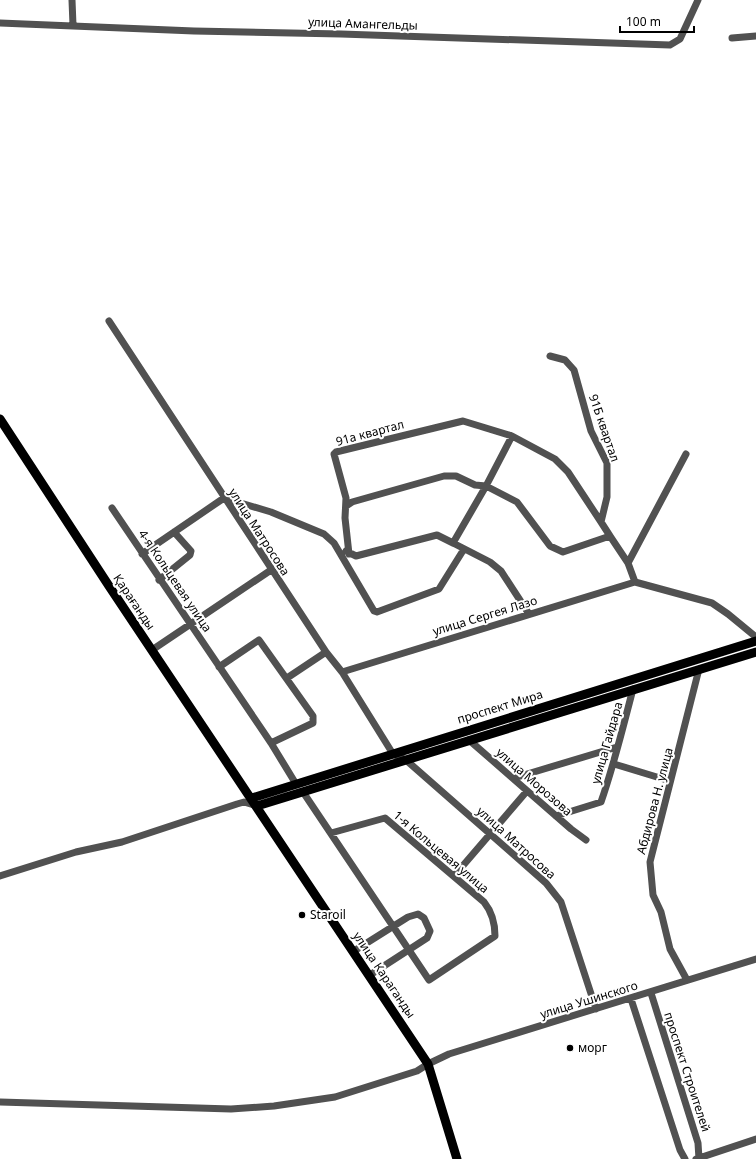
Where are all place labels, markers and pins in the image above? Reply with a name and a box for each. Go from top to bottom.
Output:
place label: Staroil [310,906,346,923]
marker: Staroil [297,910,307,920]
place label: морг [578,1039,607,1056]
marker: морг [565,1043,575,1053]

